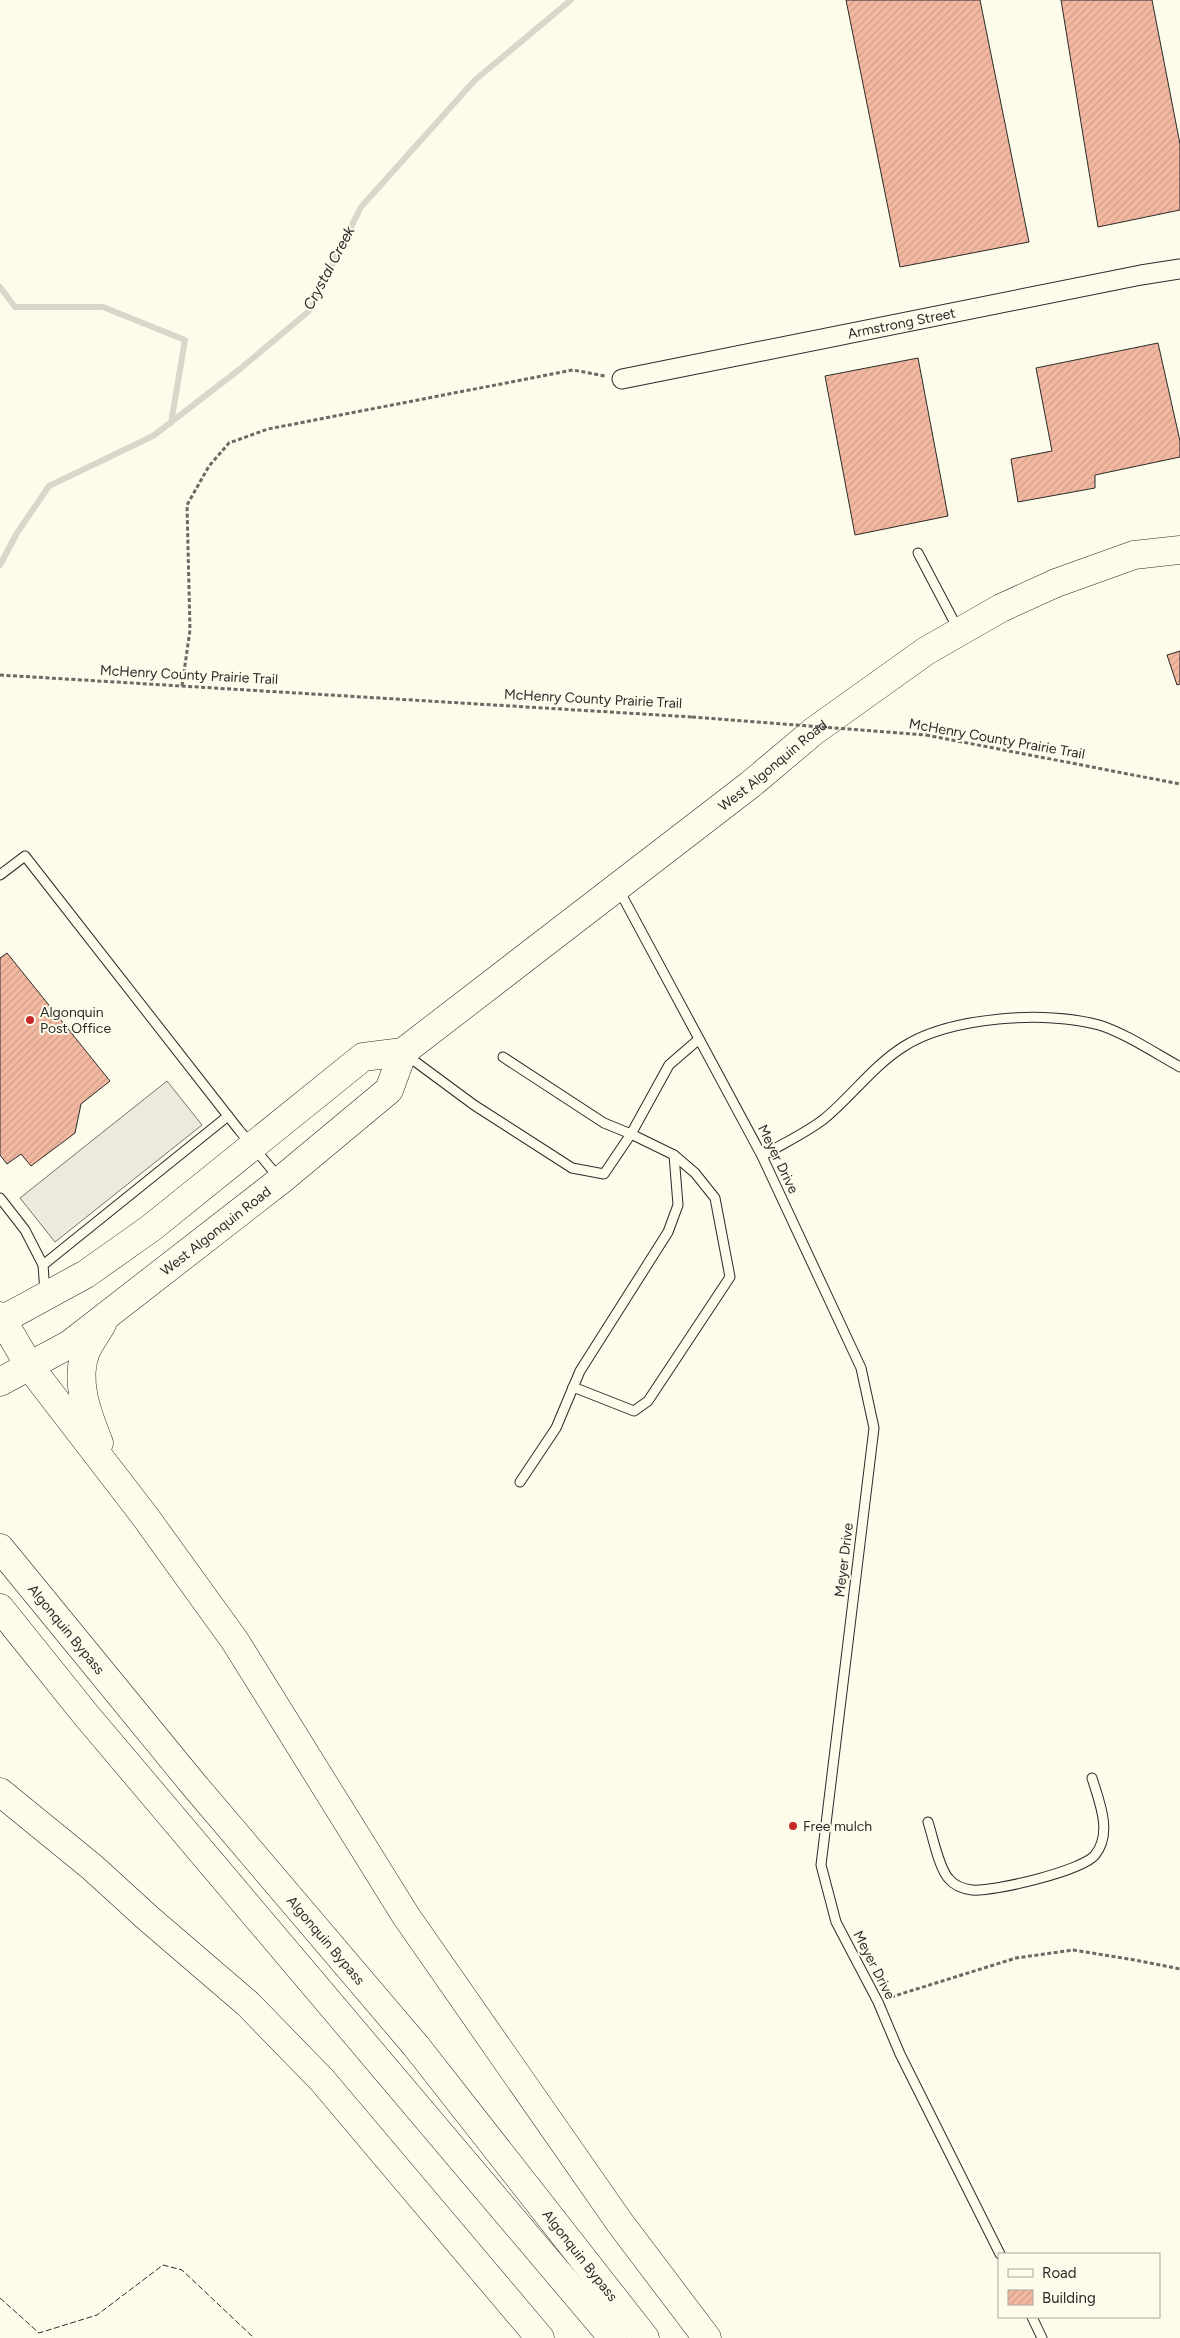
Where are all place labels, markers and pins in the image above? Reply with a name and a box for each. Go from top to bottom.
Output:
place label: Algonquin Post Office [40,1004,111,1037]
marker: Algonquin Post Office [24,1014,36,1026]
place label: Free mulch [803,1818,872,1835]
marker: Free mulch [787,1820,799,1832]

